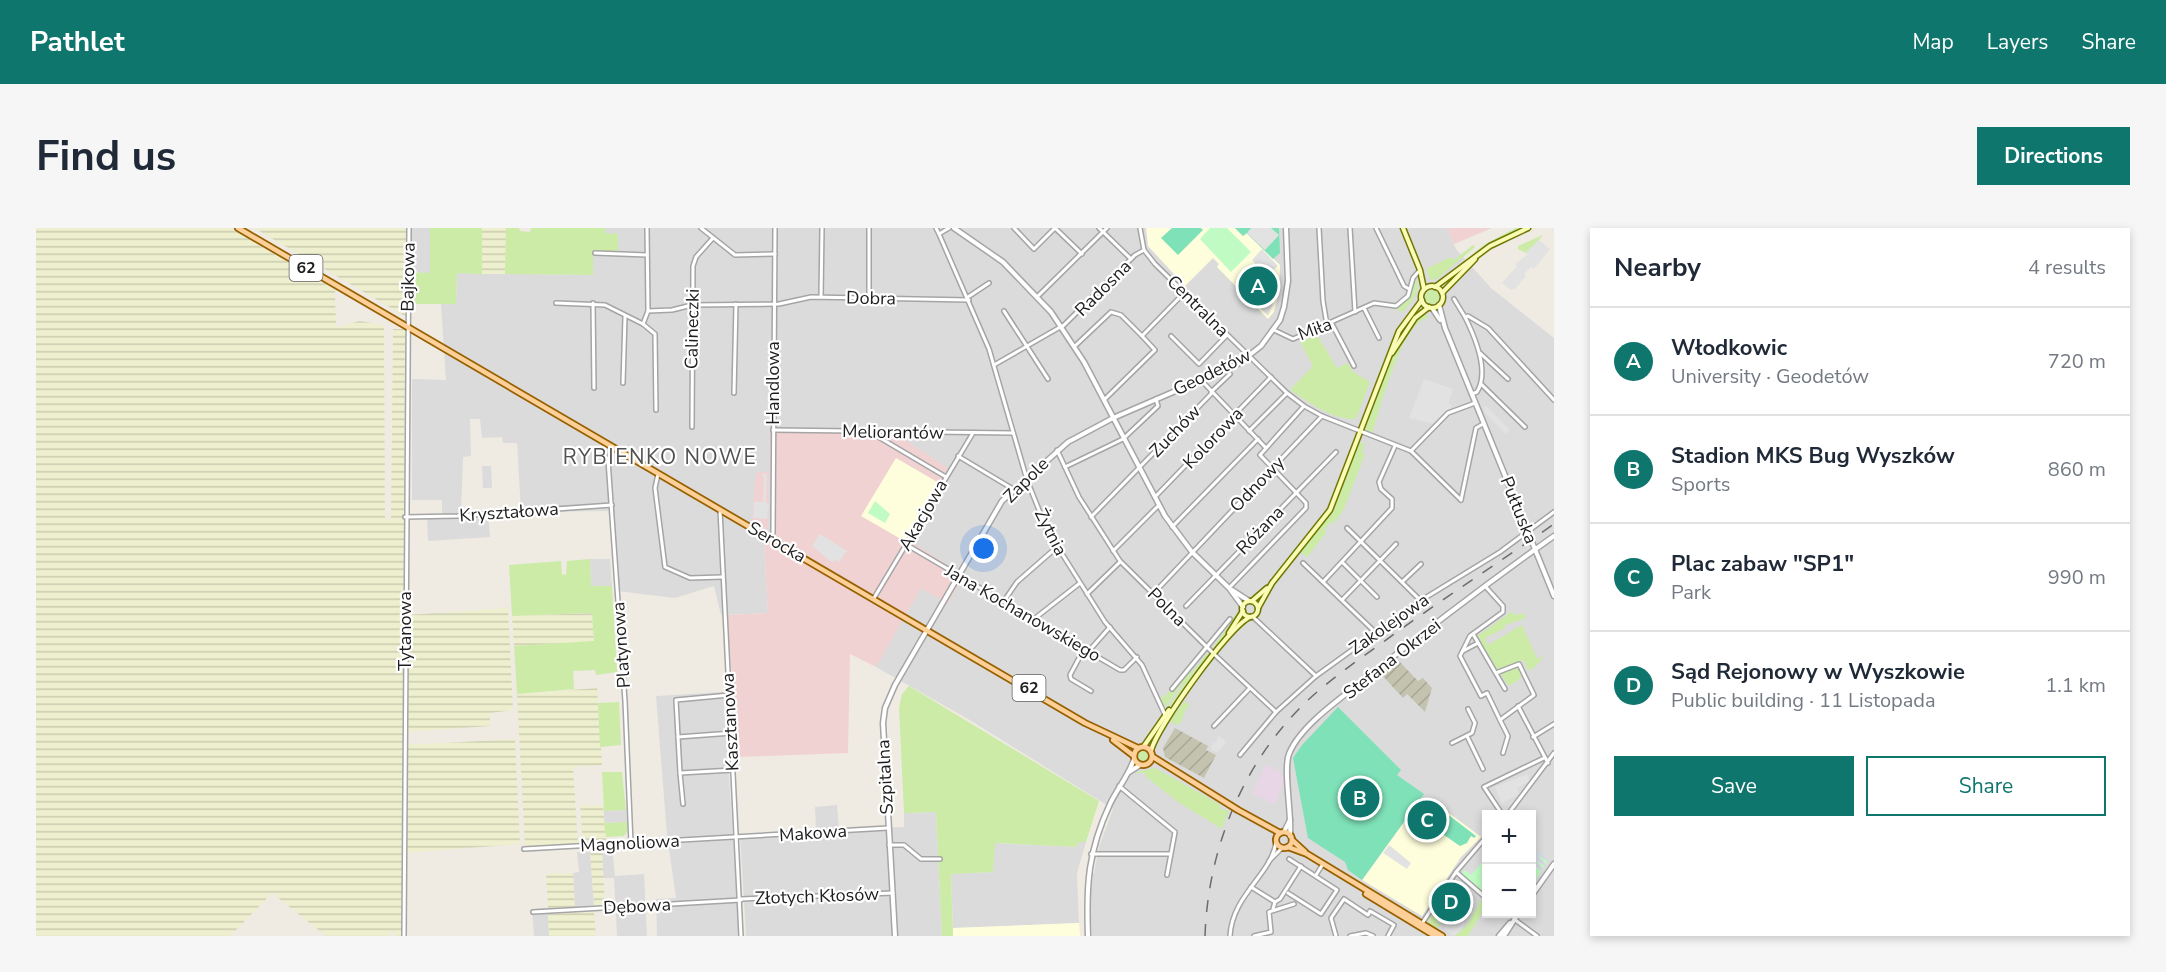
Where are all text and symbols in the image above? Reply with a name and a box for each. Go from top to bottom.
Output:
text: Pathlet [30,23,125,61]
text: Map [1912,28,1954,56]
text: Layers [1987,28,2048,56]
text: Share [2081,28,2136,56]
button: Directions [1977,127,2130,185]
text: Find us [36,128,176,185]
street label: Bajkowa [395,242,421,312]
text: Nearby [1614,250,1701,285]
text: 4 results [2028,254,2106,281]
road number: 62 [290,255,322,281]
street label: Radosna [1070,255,1136,321]
pin: A [1238,264,1278,308]
street label: Centralna [1162,270,1234,342]
street label: Dobra [846,286,896,310]
street label: Calineczki [679,289,705,369]
street label: Miła [1295,312,1335,346]
text: Włodkowic [1671,333,1787,363]
street label: Handlowa [761,341,785,425]
street label: Geodetów [1169,343,1255,401]
text: A [1626,348,1641,375]
text: 720 m [2048,348,2106,375]
text: University · Geodetów [1671,363,1869,390]
street label: Zuchów [1144,400,1206,462]
street label: Kolorowa [1178,402,1248,474]
street label: Meliorantów [842,419,944,445]
text: Stadion MKS Bug Wyszków [1671,441,1955,471]
district label: RYBIENKO NOWE [563,443,757,471]
street label: Odnowy [1224,450,1290,517]
street label: Zapole [998,452,1054,508]
text: B [1627,456,1640,483]
text: 860 m [2048,456,2106,483]
text: Sports [1671,471,1730,498]
street label: Pułtuska [1495,473,1543,547]
street label: Akacjowa [893,475,953,555]
street label: Kryształowa [458,497,560,527]
street label: Różana [1231,500,1289,560]
street label: Żytnia [1029,504,1073,560]
street label: Serocka [743,516,811,568]
your location [969,534,998,563]
text: Plac zabaw "SP1" [1671,549,1854,579]
street label: Jana Kochanowskiego [940,558,1105,667]
text: C [1627,564,1640,591]
text: 990 m [2048,564,2106,591]
text: Park [1671,579,1711,606]
street label: Polna [1142,582,1192,632]
street label: Zakolejowa [1344,588,1434,660]
street label: Tytanowa [393,591,417,671]
street label: Platynowa [606,601,636,689]
street label: Stefana Okrzei [1338,613,1446,705]
text: Sąd Rejonowy w Wyszkowie [1671,657,1965,687]
street label: Kasztanowa [715,672,745,772]
text: D [1626,672,1641,699]
text: 1.1 km [2045,672,2106,699]
road number: 62 [1012,675,1046,701]
text: Public building · 11 Listopada [1671,687,1936,714]
street label: Szpitalna [871,739,899,815]
button: Save [1614,756,1854,816]
button: Share [1866,756,2106,816]
pin: B [1340,776,1380,820]
pin: C [1408,798,1446,842]
map controls [1482,810,1536,918]
button: + [1482,810,1536,864]
street label: Makowa [778,819,848,847]
street label: Magnoliowa [580,828,680,858]
button: − [1482,864,1536,918]
pin: D [1432,880,1470,924]
street label: Złotych Kłosów [754,882,880,910]
street label: Dębowa [603,892,671,920]

